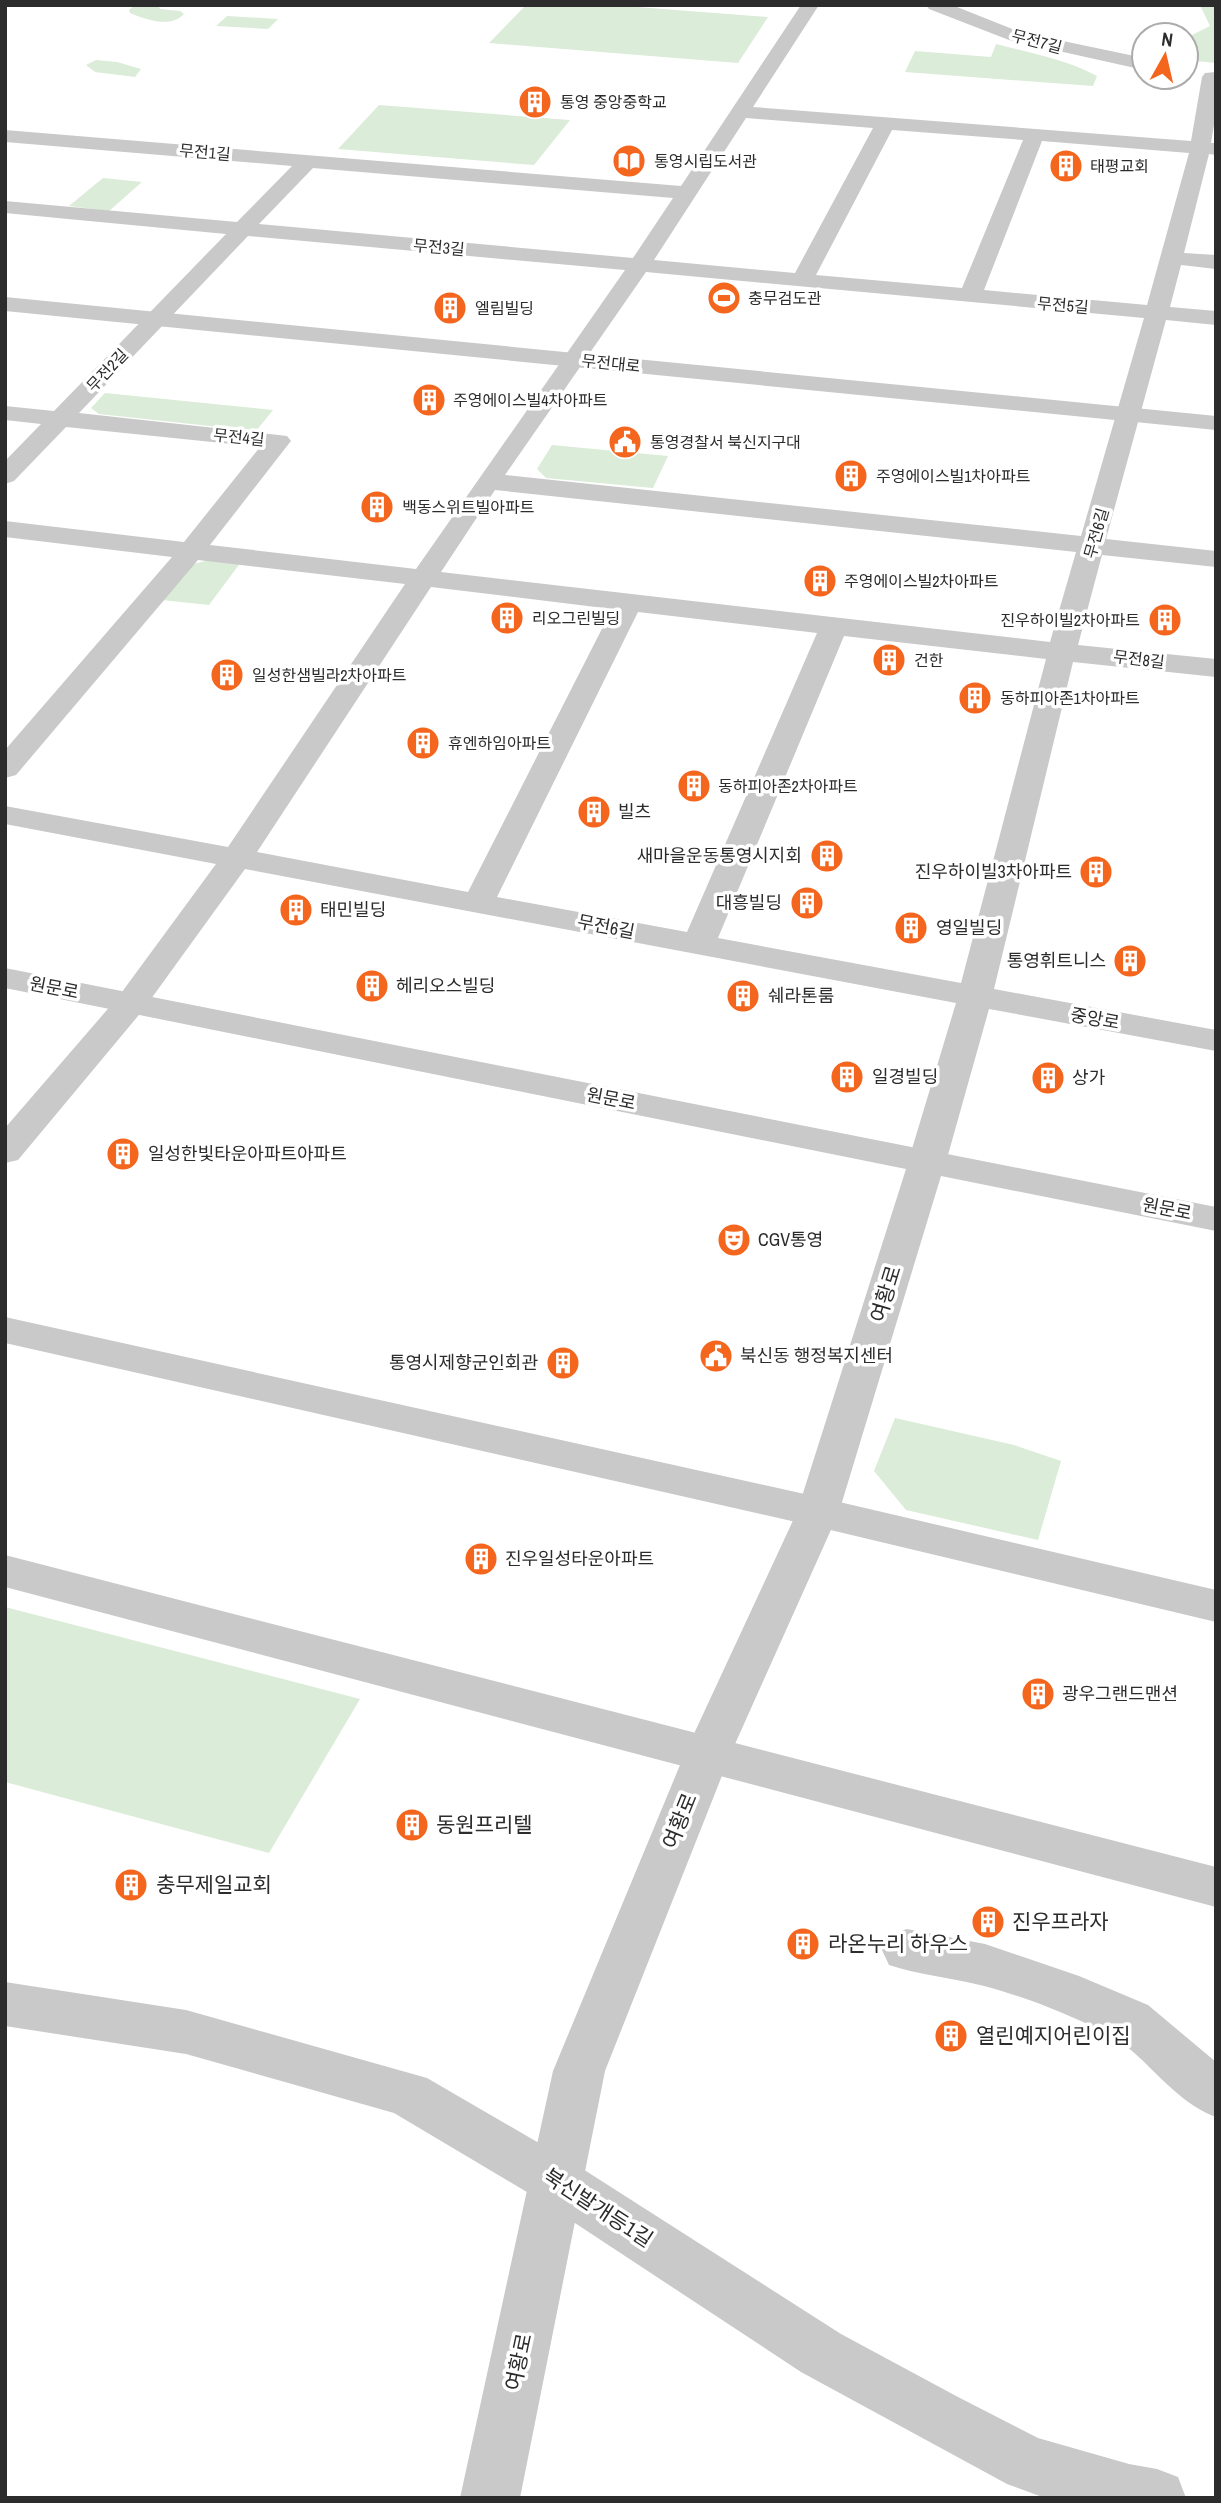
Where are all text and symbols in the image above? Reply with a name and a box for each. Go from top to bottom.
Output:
north arrow [1130,21,1200,91]
street label: 무전7길 [1009,24,1065,58]
text: N [1160,26,1175,53]
building icon: 통영 중앙중학교 [516,83,554,121]
place label: 통영 중앙중학교 [560,91,667,113]
street label: 무전1길 [178,139,232,165]
library icon: 통영시립도서관 [610,142,648,180]
building icon: 태평교회 [1047,147,1085,185]
place label: 통영시립도서관 [654,150,757,172]
place label: 태평교회 [1090,155,1149,177]
street label: 무전3길 [412,234,466,260]
sports icon: 충무검도관 [705,279,743,317]
place label: 충무검도관 [748,287,822,309]
building icon: 엘림빌딩 [431,289,469,327]
street label: 무전5길 [1036,292,1090,318]
place label: 엘림빌딩 [475,297,534,319]
street label: 무전2길 [81,344,133,396]
street label: 무전대로 [581,349,642,377]
building icon: 주영에이스빌4차아파트 [410,381,448,419]
place label: 주영에이스빌4차아파트 [453,389,608,411]
street label: 무전4길 [212,423,266,451]
public building icon: 통영경찰서 북신지구대 [606,423,644,461]
place label: 통영경찰서 북신지구대 [650,431,801,453]
building icon: 주영에이스빌1차아파트 [832,457,870,495]
place label: 주영에이스빌1차아파트 [876,465,1031,487]
building icon: 백동스위트빌아파트 [358,488,396,526]
place label: 백동스위트빌아파트 [402,496,534,518]
street label: 무전6길 [1078,505,1114,561]
building icon: 주영에이스빌2차아파트 [801,562,839,600]
place label: 주영에이스빌2차아파트 [844,570,999,592]
building icon: 리오그린빌딩 [488,599,526,637]
building icon: 진우하이빌2차아파트 [1146,601,1184,639]
place label: 리오그린빌딩 [532,607,620,629]
place label: 진우하이빌2차아파트 [1000,609,1140,631]
building icon: 건한 [870,641,908,679]
street label: 무전8길 [1112,645,1166,673]
place label: 건한 [914,649,944,671]
building icon: 일성한샘빌라2차아파트 [208,656,246,694]
place label: 일성한샘빌라2차아파트 [252,664,407,686]
building icon: 동하피아존1차아파트 [956,679,994,717]
place label: 동하피아존1차아파트 [1000,687,1140,709]
building icon: 휴엔하임아파트 [404,724,442,762]
place label: 휴엔하임아파트 [448,732,551,754]
building icon: 동하피아존2차아파트 [675,767,713,805]
place label: 동하피아존2차아파트 [718,775,858,797]
building icon: 빌츠 [575,793,613,831]
place label: 빌츠 [618,799,651,824]
building icon: 새마을운동통영시지회 [808,837,846,875]
place label: 새마을운동통영시지회 [636,843,802,868]
building icon: 진우하이빌3차아파트 [1077,853,1115,891]
place label: 진우하이빌3차아파트 [915,859,1072,884]
building icon: 대흥빌딩 [788,884,826,922]
place label: 대흥빌딩 [716,890,782,915]
building icon: 태민빌딩 [277,891,315,929]
place label: 태민빌딩 [320,897,386,922]
street label: 무전6길 [575,909,637,944]
building icon: 영일빌딩 [892,909,930,947]
place label: 영일빌딩 [936,915,1002,940]
building icon: 통영휘트니스 [1111,942,1149,980]
place label: 통영휘트니스 [1007,948,1106,973]
building icon: 헤리오스빌딩 [353,967,391,1005]
street label: 원문로 [27,970,81,1005]
place label: 헤리오스빌딩 [396,973,495,998]
building icon: 쉐라톤룸 [724,977,762,1015]
place label: 쉐라톤룸 [768,983,834,1008]
street label: 중앙로 [1068,1002,1122,1035]
building icon: 일경빌딩 [828,1058,866,1096]
building icon: 상가 [1029,1059,1067,1097]
place label: 일경빌딩 [872,1064,938,1089]
place label: 상가 [1072,1065,1106,1090]
street label: 원문로 [584,1081,638,1116]
building icon: 일성한빛타운아파트아파트 [104,1135,142,1173]
place label: 일성한빛타운아파트아파트 [148,1141,347,1166]
street label: 원문로 [1140,1191,1194,1226]
theatre icon: CGV통영 [715,1221,753,1259]
place label: CGV통영 [758,1227,823,1252]
street label: 여황로 [863,1262,908,1326]
public building icon: 북신동 행정복지센터 [697,1337,735,1375]
place label: 북신동 행정복지센터 [740,1343,893,1368]
building icon: 통영시제향군인회관 [544,1344,582,1382]
place label: 통영시제향군인회관 [389,1350,538,1375]
building icon: 진우일성타운아파트 [462,1540,500,1578]
place label: 진우일성타운아파트 [505,1546,654,1571]
building icon: 광우그랜드맨션 [1019,1675,1057,1713]
place label: 광우그랜드맨션 [1062,1681,1178,1706]
street label: 여황로 [655,1789,704,1853]
building icon: 동원프리텔 [393,1806,431,1844]
place label: 동원프리텔 [436,1810,533,1839]
building icon: 충무제일교회 [112,1866,150,1904]
place label: 충무제일교회 [156,1870,272,1899]
building icon: 진우프라자 [969,1903,1007,1941]
place label: 진우프라자 [1012,1907,1109,1936]
building icon: 라온누리 하우스 [784,1925,822,1963]
place label: 라온누리 하우스 [828,1929,968,1958]
building icon: 열린예지어린이집 [932,2017,970,2055]
place label: 열린예지어린이집 [976,2021,1131,2050]
street label: 북신발개등1길 [538,2161,659,2254]
street label: 여황로 [498,2331,539,2393]

